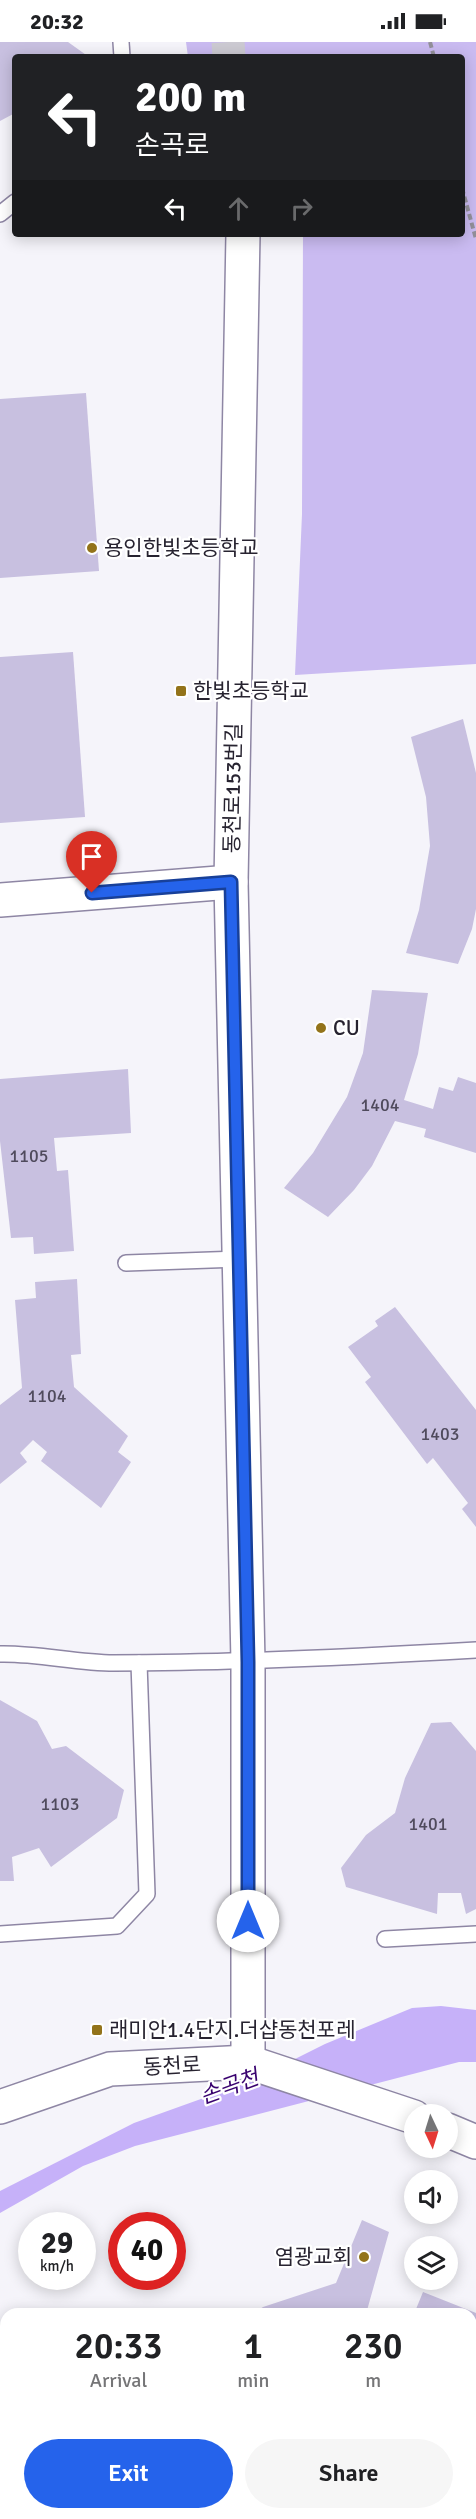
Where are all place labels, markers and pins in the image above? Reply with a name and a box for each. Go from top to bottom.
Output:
place label: 용인한빛초등학교 [104,535,259,561]
marker: 용인한빛초등학교 [85,541,99,555]
place label: 한빛초등학교 [193,678,309,704]
marker: 한빛초등학교 [174,684,188,698]
pin [66,831,117,893]
place label: CU [333,1015,360,1041]
marker: CU [314,1021,328,1035]
place label: 래미안1.4단지.더샵동천포레 [109,2017,355,2043]
marker: 래미안1.4단지.더샵동천포레 [90,2023,104,2037]
place label: 염광교회 [275,2244,352,2270]
marker: 염광교회 [357,2250,371,2264]

